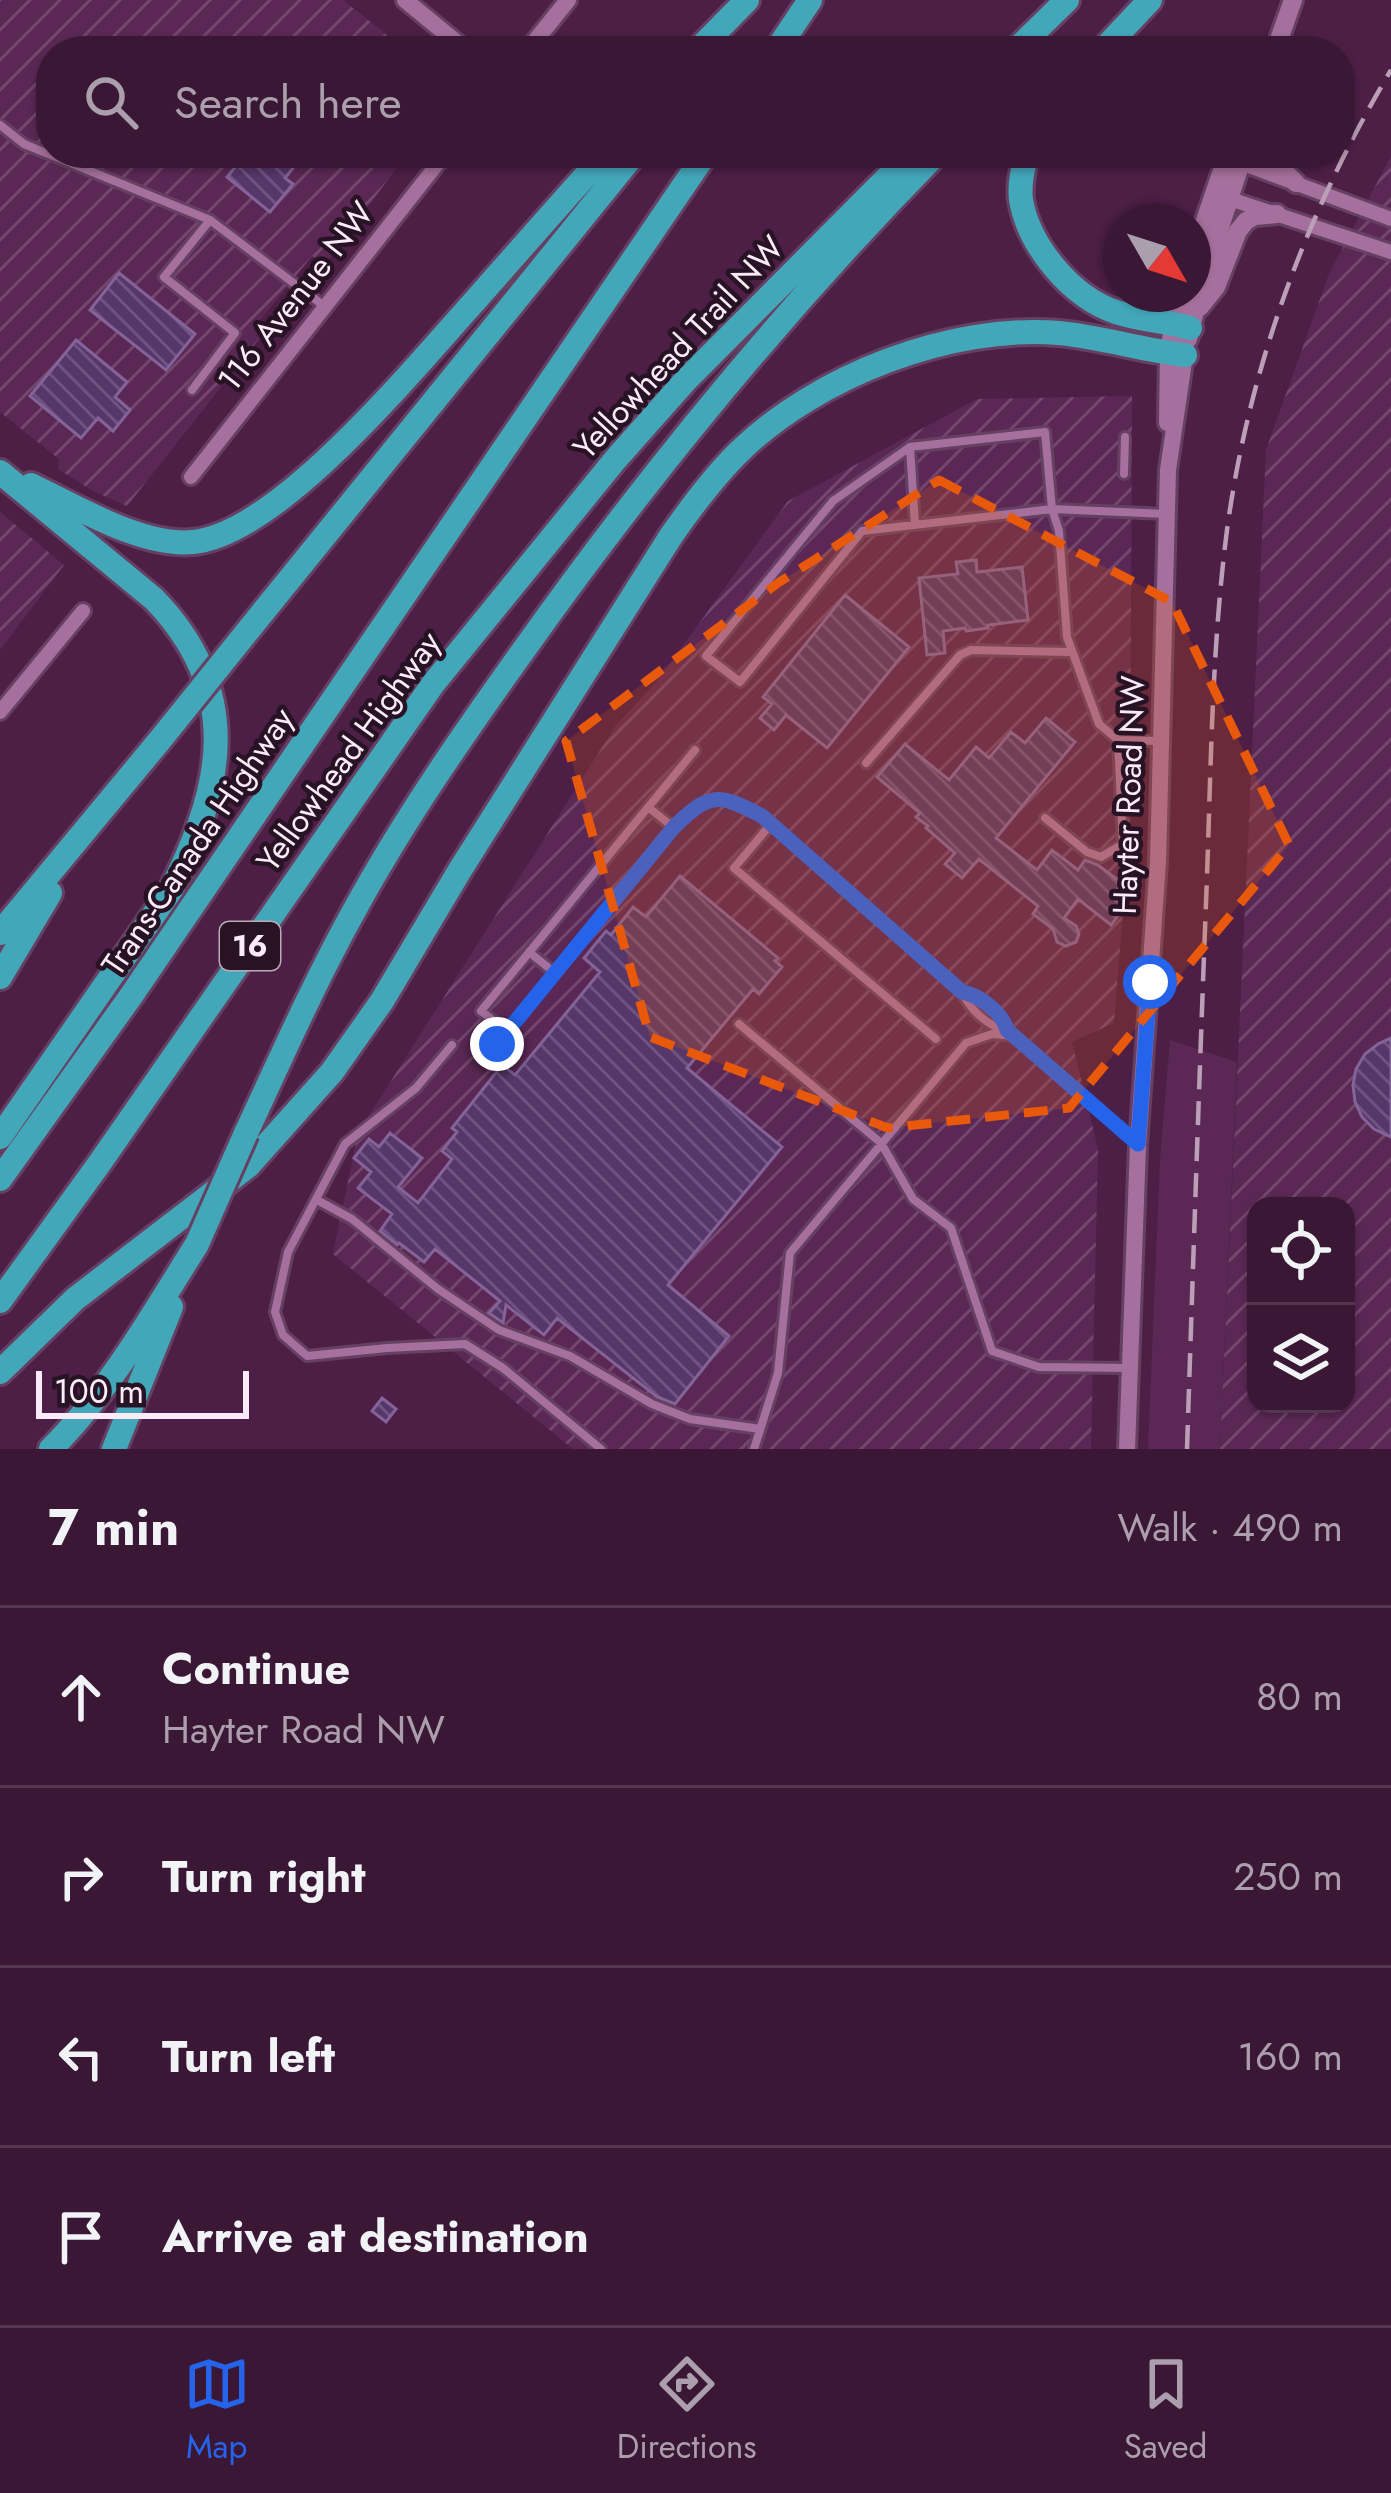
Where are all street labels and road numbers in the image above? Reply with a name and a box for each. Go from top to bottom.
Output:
street label: 116 Avenue NW [206,191,385,401]
street label: Yellowhead Trail NW [562,225,795,470]
street label: Yellowhead Highway [245,621,452,881]
street label: Hayter Road NW [1101,674,1156,915]
street label: Trans-Canada Highway [90,697,305,985]
road number: 16 [220,922,280,970]

